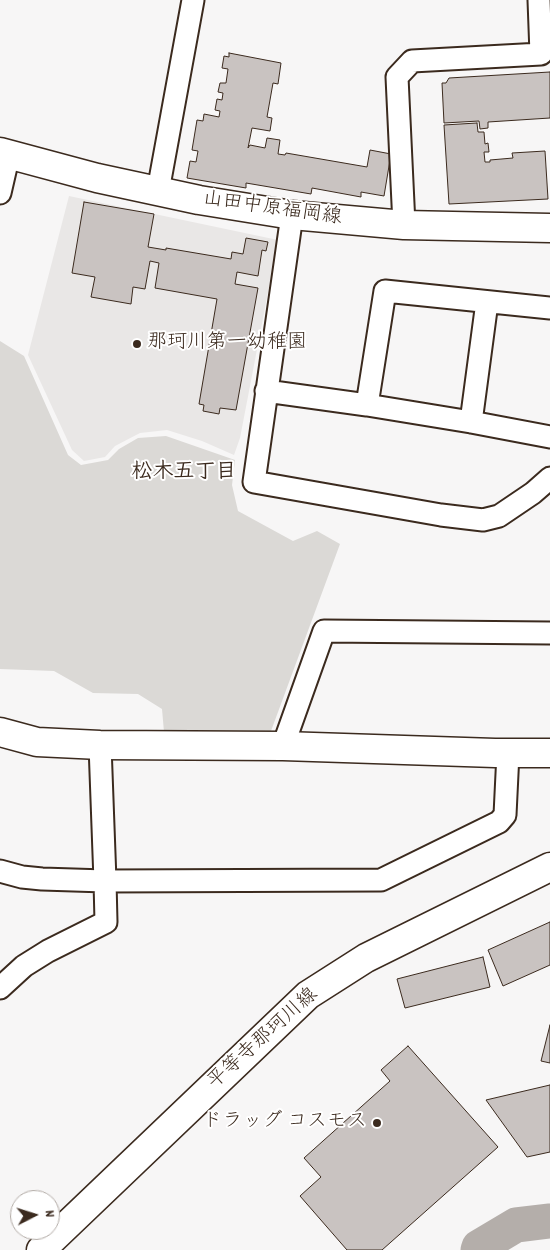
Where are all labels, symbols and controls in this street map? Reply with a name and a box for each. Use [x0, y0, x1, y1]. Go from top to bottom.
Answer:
street label: 山田中原福岡線 [201, 188, 343, 232]
place label: 那珂川第一幼稚園 [147, 332, 307, 356]
marker: 那珂川第一幼稚園 [131, 338, 143, 350]
district label: 松木五丁目 [132, 461, 236, 487]
street label: 平等寺那珂川線 [204, 984, 324, 1096]
place label: ドラッグ コスモス [202, 1111, 367, 1135]
marker: ドラッグ コスモス [371, 1117, 383, 1129]
north arrow [10, 1190, 60, 1240]
text: N [39, 1209, 59, 1218]

